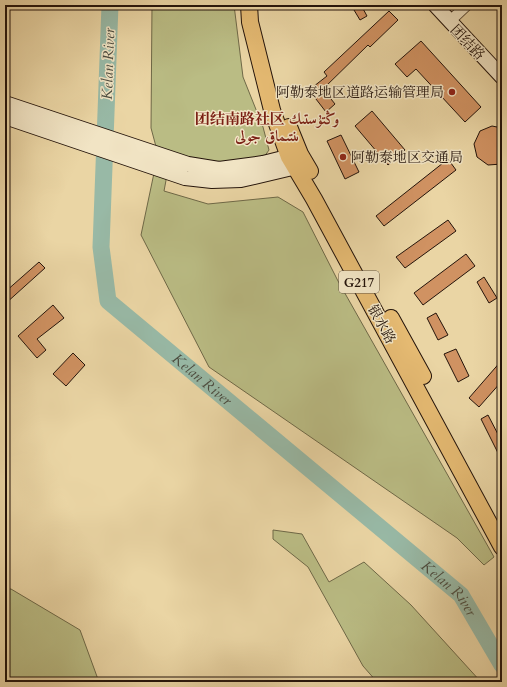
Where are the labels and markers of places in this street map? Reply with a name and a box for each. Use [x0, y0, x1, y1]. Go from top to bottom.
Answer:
place label: 阿勒泰地区道路运输管理局 [276, 83, 444, 102]
marker: 阿勒泰地区道路运输管理局 [447, 87, 457, 97]
place label: 阿勒泰地区交通局 [351, 148, 463, 167]
marker: 阿勒泰地区交通局 [338, 152, 348, 162]

